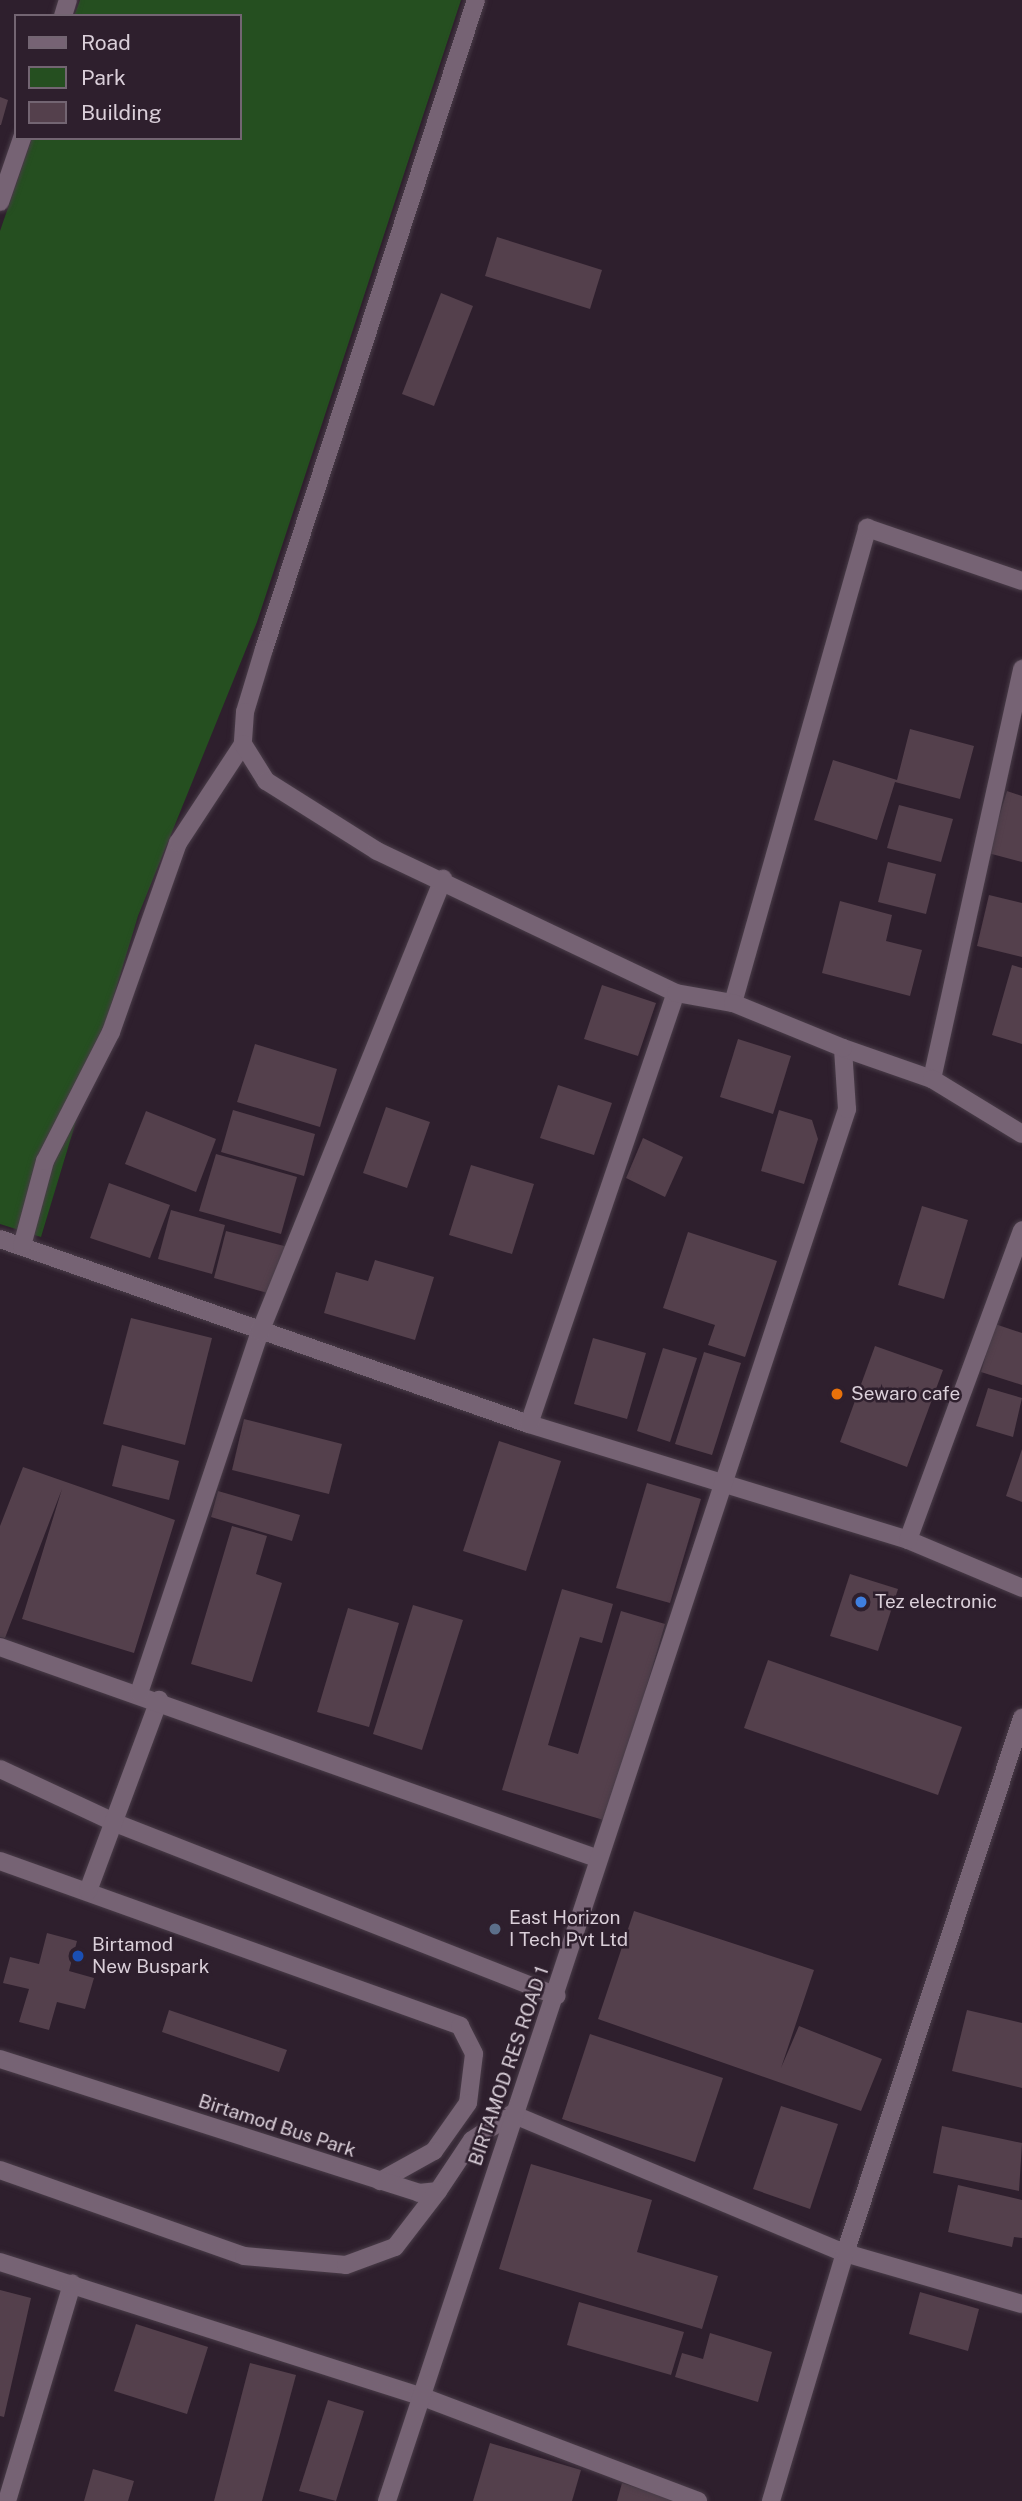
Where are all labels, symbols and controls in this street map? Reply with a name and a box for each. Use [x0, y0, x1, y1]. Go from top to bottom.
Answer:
legend [14, 14, 242, 140]
text: Road [81, 30, 131, 55]
text: Park [81, 65, 126, 90]
text: Building [81, 100, 162, 125]
place label: Sewaro cafe [851, 1383, 961, 1405]
marker: Sewaro cafe [829, 1386, 845, 1402]
place label: Tez electronic [875, 1591, 997, 1613]
marker: Tez electronic [853, 1594, 869, 1610]
place label: East Horizon I Tech Pvt Ltd [509, 1907, 628, 1951]
marker: East Horizon I Tech Pvt Ltd [487, 1921, 503, 1937]
place label: Birtamod New Buspark [92, 1934, 209, 1978]
marker: Birtamod New Buspark [70, 1948, 86, 1964]
street label: BIRTAMOD RES ROAD 1 [464, 1963, 554, 2169]
street label: Birtamod Bus Park [195, 2090, 359, 2162]

